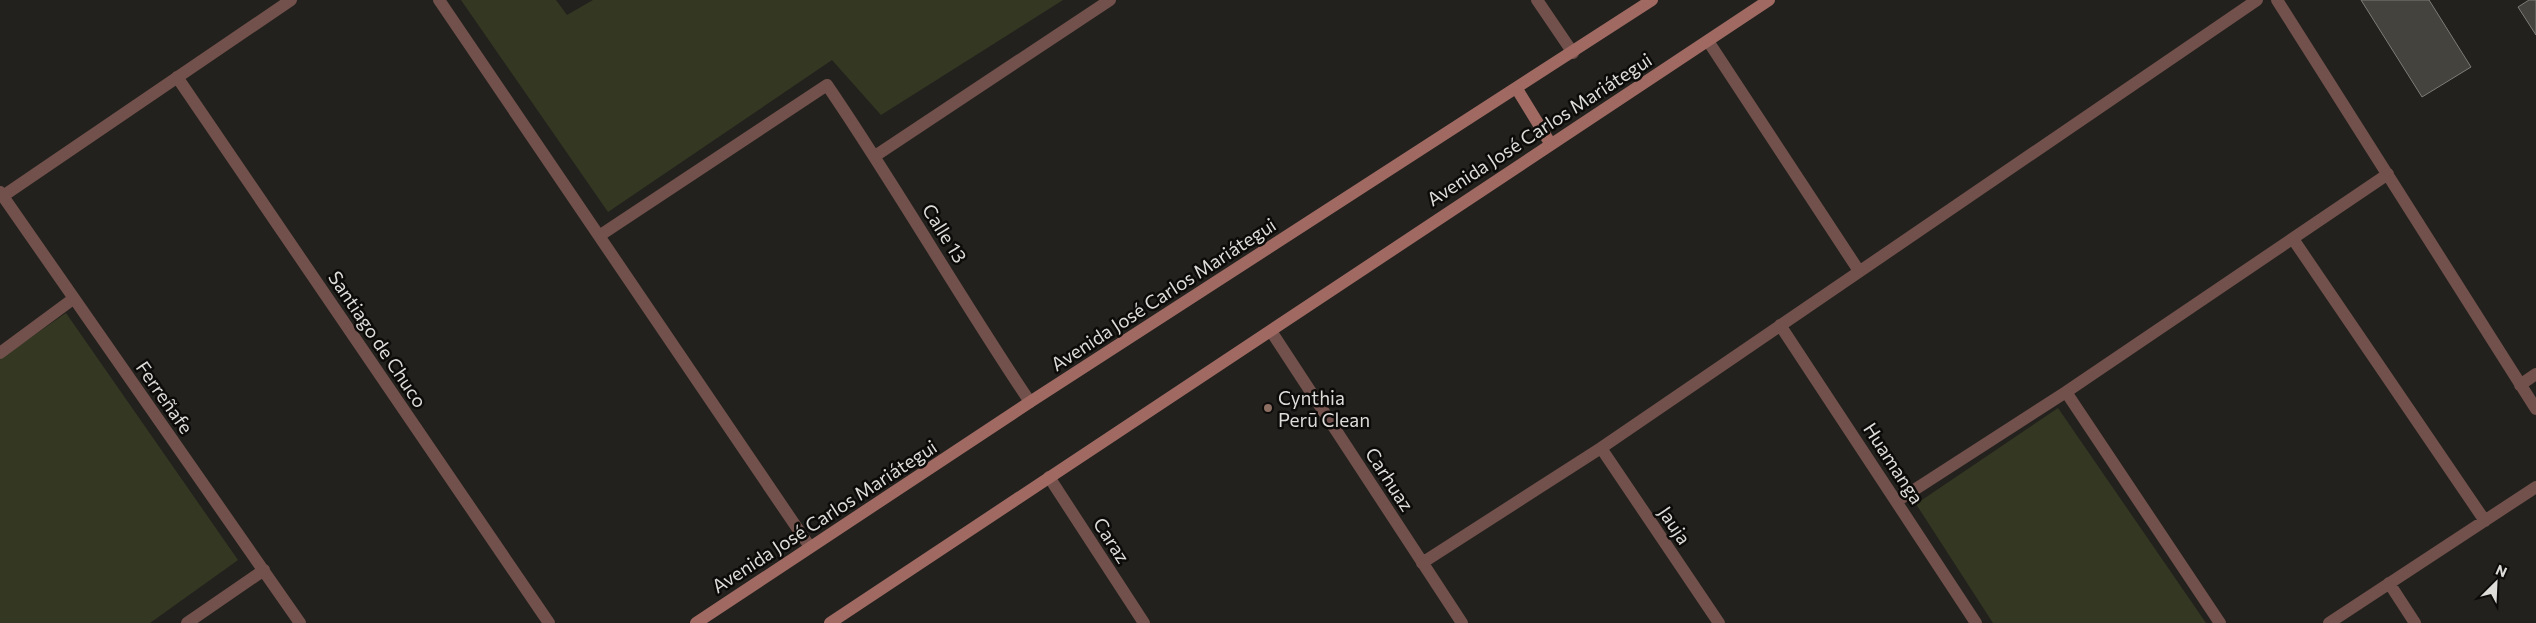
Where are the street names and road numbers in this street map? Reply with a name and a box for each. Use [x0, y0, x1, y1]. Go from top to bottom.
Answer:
street label: Avenida José Carlos Mariátegui [1422, 48, 1656, 210]
street label: Calle 13 [918, 199, 972, 267]
street label: Avenida José Carlos Mariátegui [1046, 213, 1280, 375]
street label: Santiago de Chuco [324, 266, 432, 412]
street label: Ferreñafe [132, 356, 198, 438]
street label: Huamanga [1859, 418, 1929, 508]
street label: Avenida José Carlos Mariátegui [707, 435, 941, 597]
street label: Carhuaz [1361, 443, 1419, 515]
street label: Jauja [1654, 502, 1696, 548]
street label: Caraz [1089, 513, 1135, 567]

